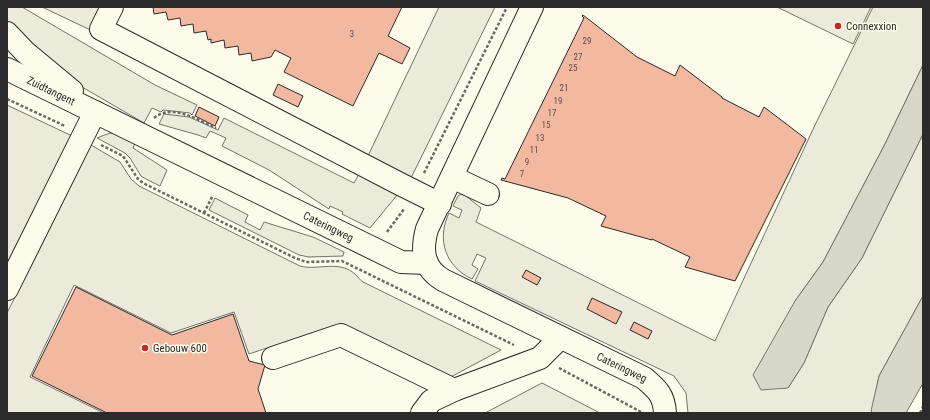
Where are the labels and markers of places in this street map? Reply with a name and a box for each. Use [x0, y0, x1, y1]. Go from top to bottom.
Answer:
place label: Connexxion [846, 20, 897, 33]
marker: Connexxion [833, 21, 843, 31]
place label: Gebouw 600 [153, 342, 207, 355]
marker: Gebouw 600 [140, 343, 150, 353]

